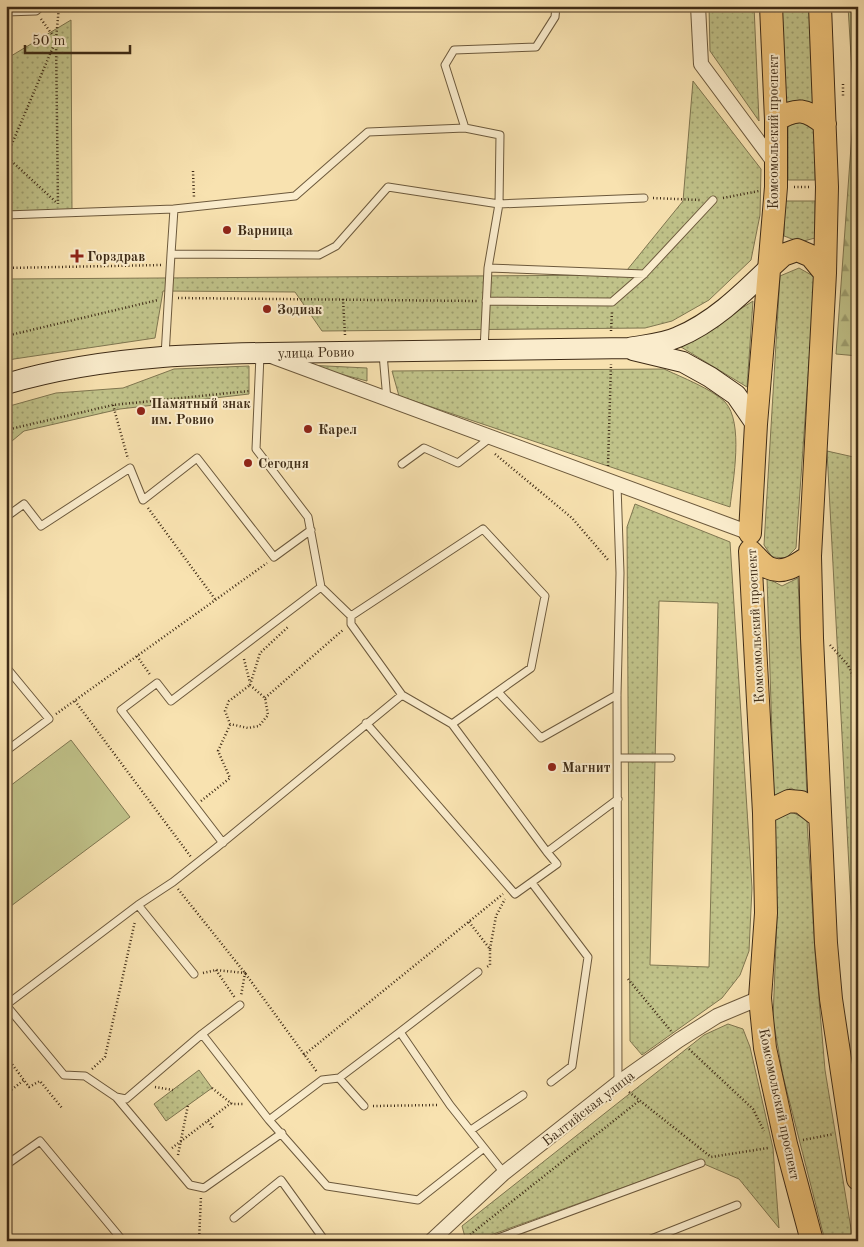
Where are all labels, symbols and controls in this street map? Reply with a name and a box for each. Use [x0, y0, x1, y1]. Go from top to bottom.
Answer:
scale bar [25, 22, 130, 54]
text: 50 m [32, 34, 66, 49]
street label: Комсомольский проспект [767, 54, 781, 209]
marker: Варница [221, 224, 233, 236]
place label: Варница [237, 224, 293, 238]
marker: Горздрав [71, 250, 83, 262]
place label: Горздрав [87, 250, 145, 264]
marker: Зодиак [261, 303, 273, 315]
place label: Зодиак [277, 303, 323, 317]
street label: улица Ровио [278, 345, 354, 361]
place label: Памятный знак им. Ровио [151, 397, 251, 427]
marker: Памятный знак им. Ровио [135, 405, 147, 417]
marker: Карел [302, 423, 314, 435]
place label: Карел [318, 423, 357, 437]
marker: Сегодня [242, 457, 254, 469]
place label: Сегодня [258, 457, 309, 471]
street label: Комсомольский проспект [745, 548, 767, 704]
marker: Магнит [546, 761, 558, 773]
place label: Магнит [562, 761, 611, 775]
street label: Комсомольский проспект [756, 1027, 802, 1182]
street label: Балтийская улица [540, 1069, 637, 1149]

